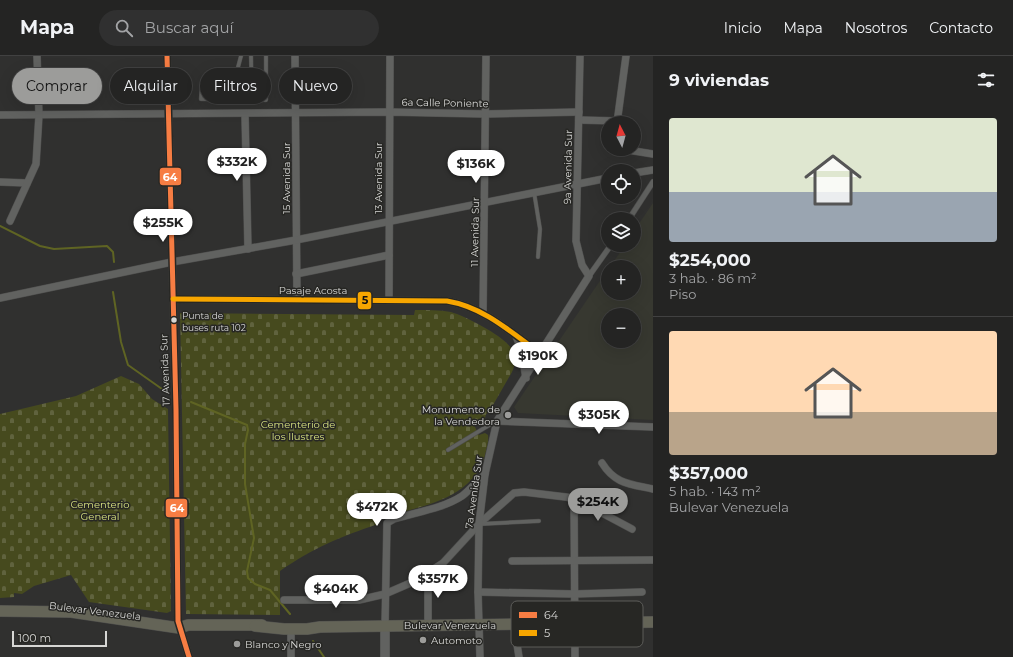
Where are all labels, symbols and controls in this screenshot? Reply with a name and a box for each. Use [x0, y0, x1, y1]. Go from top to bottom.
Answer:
search box [99, 10, 379, 46]
text: Mapa [20, 16, 75, 39]
icon: search [113, 17, 135, 39]
text: Buscar aquí [145, 18, 234, 37]
text: Inicio [724, 19, 761, 37]
text: Mapa [783, 19, 823, 37]
text: Nosotros [845, 19, 907, 37]
text: Contacto [929, 19, 993, 37]
chip: Comprar [12, 68, 102, 104]
chip: Alquilar [110, 68, 192, 104]
chip: Filtros [200, 68, 271, 104]
chip: Nuevo [279, 68, 352, 104]
icon: filters [975, 69, 997, 91]
text: 9 viviendas [669, 70, 769, 90]
street label: 6a Calle Poniente [401, 96, 489, 110]
north arrow [601, 116, 641, 156]
map controls [601, 116, 641, 348]
street label: 9a Avenida Sur [561, 130, 575, 204]
street label: 15 Avenida Sur [280, 142, 293, 214]
street label: 13 Avenida Sur [372, 142, 385, 214]
icon: home [797, 144, 869, 216]
pin: $332K [209, 148, 265, 182]
pin: $136K [448, 150, 504, 184]
text: $332K [217, 153, 257, 169]
text: $136K [457, 155, 495, 171]
button: locate [601, 164, 641, 204]
line badge: 64 [159, 167, 182, 186]
text: 64 [163, 170, 178, 184]
street label: 11 Avenida Sur [468, 197, 482, 267]
pin: $255K [135, 209, 191, 243]
button: layers [601, 212, 641, 252]
text: $255K [143, 214, 184, 230]
text: $254,000 [669, 250, 751, 270]
button: + [601, 260, 641, 300]
text: 3 hab. · 86 m² [669, 270, 757, 286]
street label: Pasaje Acosta [279, 284, 347, 297]
text: Piso [669, 286, 696, 302]
line badge: 5 [357, 291, 372, 310]
text: 5 [362, 293, 369, 307]
button: − [601, 308, 641, 348]
place label: Punta de buses ruta 102 [182, 310, 246, 333]
marker: Punta de buses ruta 102 [169, 315, 179, 325]
street label: 17 Avenida Sur [157, 334, 173, 406]
pin: $190K [510, 342, 566, 376]
text: $190K [518, 347, 558, 363]
icon: home [797, 357, 869, 429]
pin: $305K [571, 401, 627, 435]
place label: Monumento de la Vendedora [422, 403, 500, 428]
text: $305K [578, 406, 620, 422]
marker: Monumento de la Vendedora [503, 410, 513, 420]
park label: Cementerio de los Ilustres [261, 418, 335, 443]
street label: 7a Avenida Sur [462, 455, 486, 529]
text: $357,000 [669, 463, 748, 483]
text: 5 hab. · 143 m² [669, 483, 761, 499]
pin: $254K [570, 488, 626, 522]
pin: $472K [349, 493, 405, 527]
text: $254K [577, 493, 619, 509]
park label: Cementerio General [70, 498, 130, 523]
line badge: 64 [165, 498, 188, 518]
text: $472K [356, 498, 398, 514]
text: Bulevar Venezuela [669, 499, 789, 515]
text: 64 [170, 501, 185, 515]
pin: $357K [410, 565, 466, 599]
text: $357K [417, 570, 459, 586]
pin: $404K [308, 575, 364, 609]
text: $404K [314, 580, 358, 596]
street label: Bulevar Venezuela [48, 599, 142, 623]
legend [511, 601, 643, 647]
text: 64 [544, 608, 559, 622]
street label: Bulevar Venezuela [404, 619, 496, 632]
text: 5 [544, 626, 550, 640]
scale bar [12, 629, 107, 648]
text: 100 m [18, 631, 51, 645]
place label: Automoto [431, 634, 482, 647]
marker: Automoto [418, 635, 428, 645]
place label: Blanco y Negro [245, 638, 322, 651]
marker: Blanco y Negro [232, 639, 242, 649]

